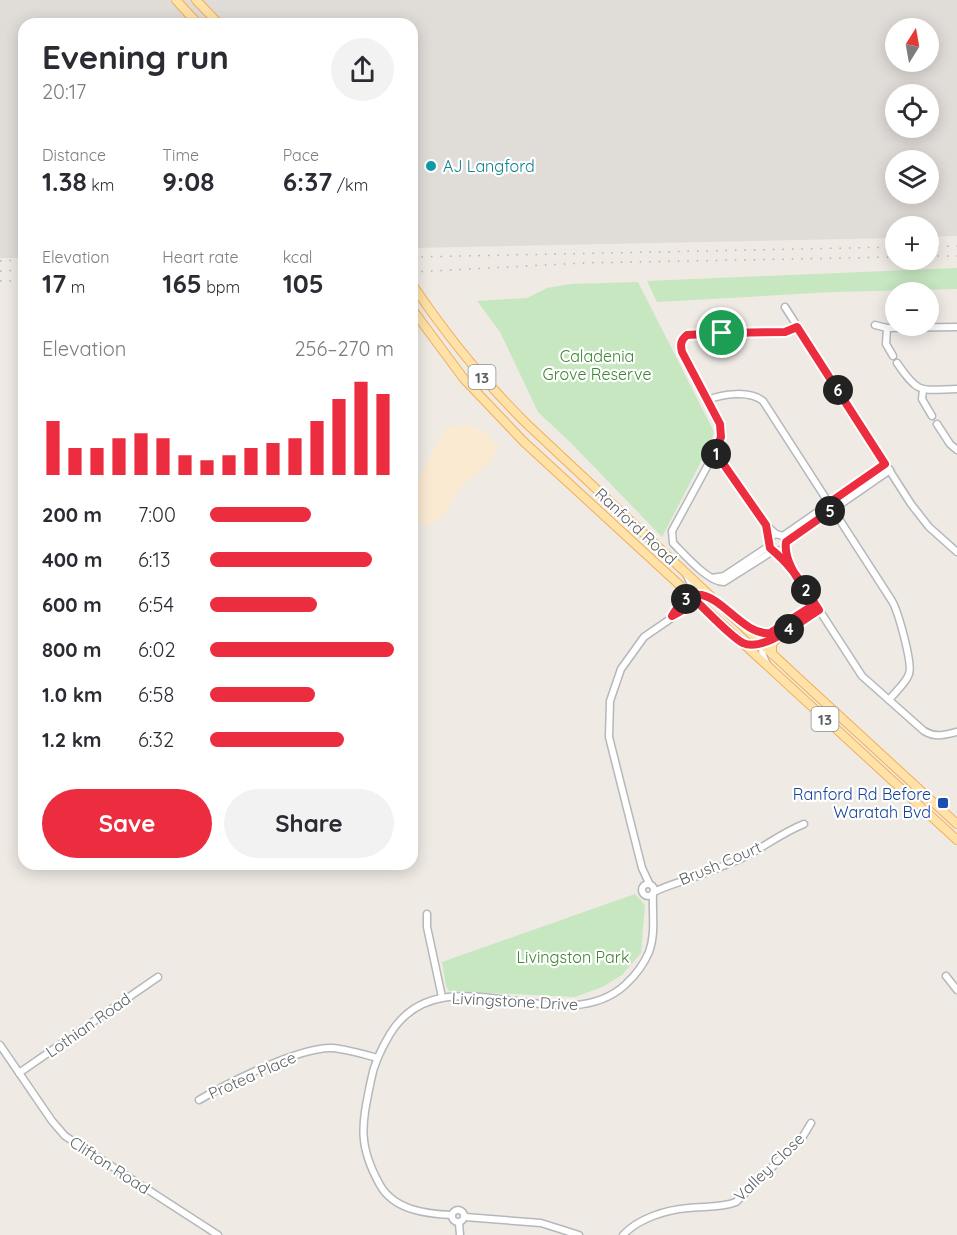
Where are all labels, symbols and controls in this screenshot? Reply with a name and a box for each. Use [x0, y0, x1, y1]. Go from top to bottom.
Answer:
north arrow [885, 18, 939, 72]
map controls [885, 18, 939, 336]
text: Evening run [42, 36, 229, 77]
button: share [331, 38, 394, 101]
text: 20:17 [42, 79, 86, 104]
button: locate [885, 84, 939, 138]
text: Distance [42, 145, 106, 165]
text: Time [162, 145, 199, 165]
text: Pace [283, 145, 319, 165]
button: layers [885, 150, 939, 204]
place label: AJ Langford [443, 156, 535, 176]
marker: AJ Langford [424, 159, 438, 173]
text: 1.38 [42, 165, 87, 198]
text: 9:08 [162, 165, 214, 198]
text: 6:37 [283, 165, 332, 198]
text: km [87, 175, 114, 195]
text: /km [332, 175, 368, 195]
button: + [885, 216, 939, 270]
text: Elevation [42, 247, 109, 267]
text: Heart rate [162, 247, 239, 267]
text: kcal [283, 247, 313, 267]
text: 17 [42, 267, 66, 300]
text: 165 [162, 267, 202, 300]
text: 105 [283, 267, 324, 300]
text: m [66, 277, 85, 297]
text: bpm [202, 277, 240, 297]
button: − [885, 282, 939, 336]
pin [696, 307, 747, 358]
icon: arrive [705, 316, 738, 349]
text: Elevation [42, 336, 126, 361]
text: 256–270 m [294, 336, 394, 361]
park label: Caladenia Grove Reserve [543, 346, 651, 384]
road number: 13 [468, 365, 496, 389]
pin: 6 [823, 375, 853, 405]
text: 6 [834, 380, 842, 400]
pin: 1 [701, 439, 731, 469]
text: 1 [713, 444, 719, 464]
street label: Ranford Road [591, 483, 681, 569]
pin: 5 [815, 496, 845, 526]
text: 5 [825, 501, 835, 521]
text: 200 m [42, 502, 102, 527]
text: 7:00 [138, 502, 176, 527]
text: 400 m [42, 547, 102, 572]
text: 6:13 [138, 547, 170, 572]
pin: 2 [791, 575, 821, 605]
text: 2 [801, 580, 811, 600]
pin: 3 [671, 584, 701, 614]
text: 3 [682, 589, 690, 609]
text: 600 m [42, 592, 102, 617]
text: 6:54 [138, 592, 174, 617]
pin: 4 [774, 614, 804, 644]
text: 4 [784, 619, 794, 639]
text: 800 m [42, 637, 102, 662]
text: 6:02 [138, 637, 175, 662]
text: 1.0 km [42, 682, 102, 707]
text: 6:58 [138, 682, 174, 707]
road number: 13 [812, 707, 838, 731]
text: 1.2 km [42, 727, 102, 752]
text: 6:32 [138, 727, 174, 752]
place label: Ranford Rd Before Waratah Bvd [793, 784, 931, 822]
button: Save [42, 789, 212, 858]
button: Share [224, 789, 394, 858]
marker: Ranford Rd Before Waratah Bvd [936, 796, 950, 810]
street label: Brush Court [676, 837, 764, 889]
park label: Livingston Park [517, 947, 629, 967]
street label: Lothian Road [42, 988, 134, 1062]
street label: Livingstone Drive [451, 988, 579, 1014]
street label: Protea Place [205, 1047, 299, 1103]
street label: Valley Close [730, 1129, 808, 1205]
street label: Clifton Road [66, 1132, 154, 1198]

